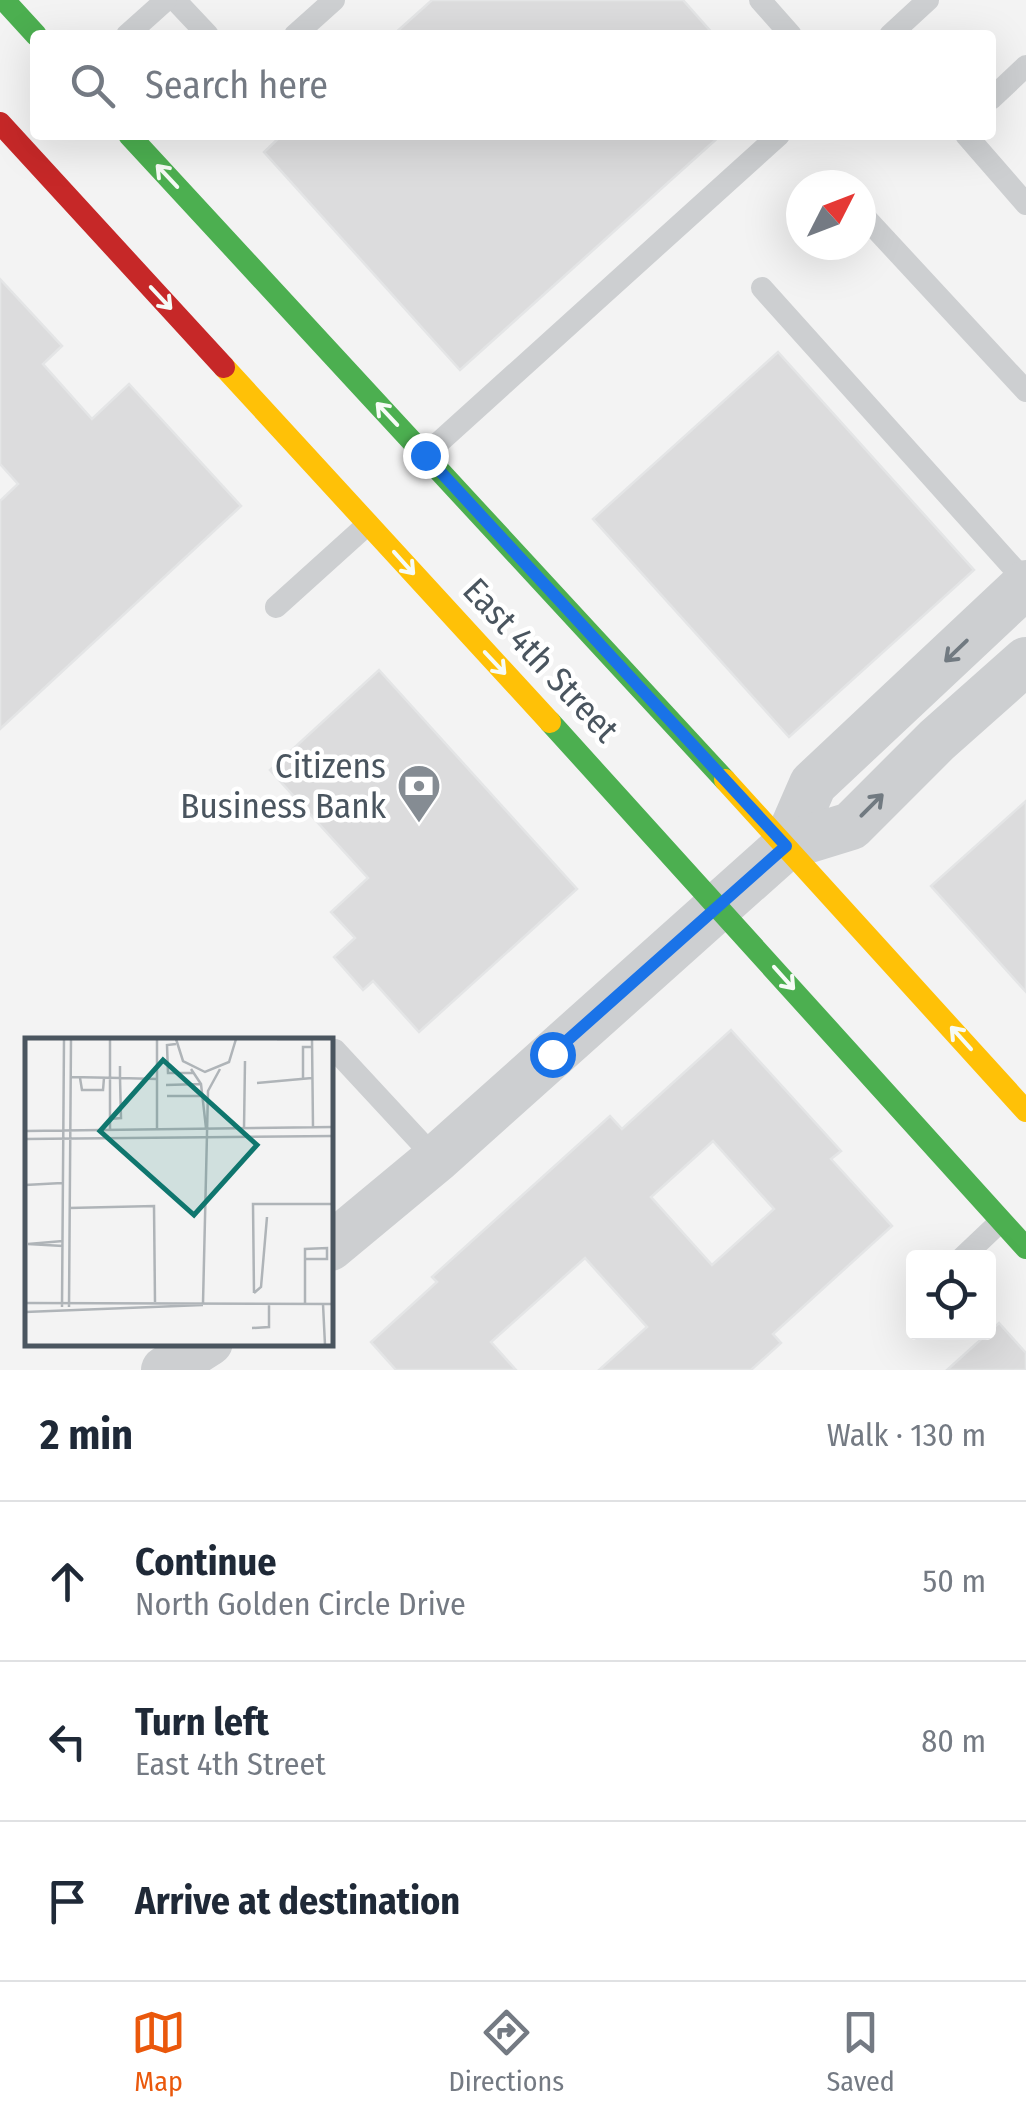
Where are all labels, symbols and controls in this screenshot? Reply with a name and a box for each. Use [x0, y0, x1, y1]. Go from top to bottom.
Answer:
search box [30, 30, 996, 140]
icon: search [65, 58, 120, 113]
text: Search here [145, 62, 328, 108]
one-way arrow [156, 164, 179, 189]
north arrow [786, 170, 876, 260]
one-way arrow [149, 285, 172, 310]
one-way arrow [375, 403, 399, 427]
route end [403, 433, 449, 479]
one-way arrow [392, 551, 416, 575]
street label: East 4th Street [454, 569, 628, 751]
one-way arrow [944, 639, 968, 663]
one-way arrow [484, 650, 507, 675]
place label: Citizens Business Bank [180, 745, 387, 827]
bank icon: Citizens Business Bank [396, 763, 442, 824]
one-way arrow [860, 793, 884, 817]
one-way arrow [772, 965, 795, 990]
one-way arrow [949, 1026, 972, 1051]
route start [530, 1032, 576, 1078]
inset map [25, 1038, 332, 1345]
map controls [906, 1250, 996, 1340]
button: locate [906, 1250, 996, 1340]
text: 2 min [40, 1410, 133, 1460]
text: Walk · 130 m [827, 1416, 986, 1454]
text: Continue [135, 1539, 276, 1585]
icon: ahead [40, 1554, 95, 1609]
text: 50 m [923, 1562, 986, 1600]
text: North Golden Circle Drive [135, 1585, 466, 1623]
text: Turn left [135, 1699, 269, 1745]
icon: left [40, 1714, 95, 1769]
text: 80 m [921, 1722, 986, 1760]
text: East 4th Street [135, 1745, 326, 1783]
icon: arrive [40, 1874, 95, 1929]
text: Arrive at destination [135, 1878, 460, 1924]
tab: Map [131, 2005, 186, 2098]
tab: Directions [448, 2005, 564, 2098]
tab: Saved [826, 2005, 895, 2098]

